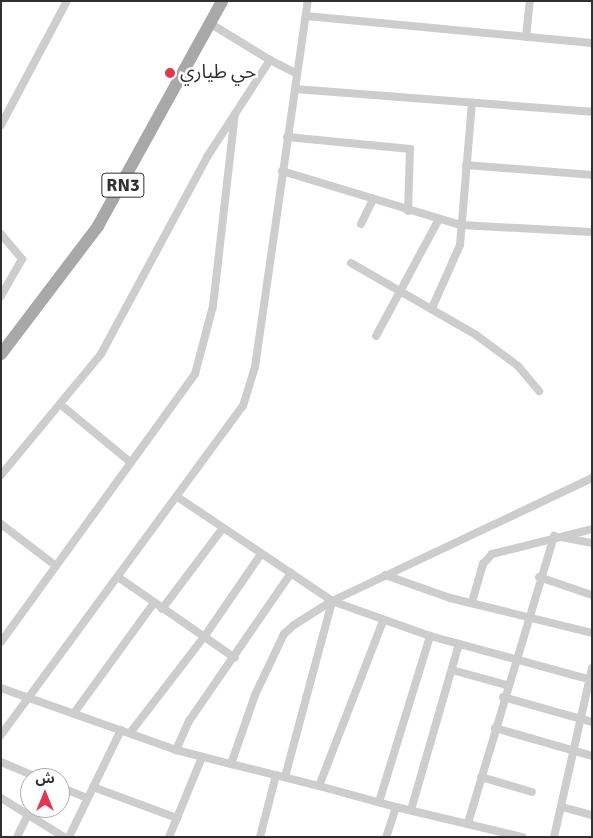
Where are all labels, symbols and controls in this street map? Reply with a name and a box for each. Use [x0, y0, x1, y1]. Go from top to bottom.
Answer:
place label: حي طياري [180, 62, 256, 84]
marker: حي طياري [164, 67, 176, 79]
road number: RN3 [100, 170, 146, 200]
north arrow [20, 768, 70, 818]
text: ش [35, 770, 55, 787]

